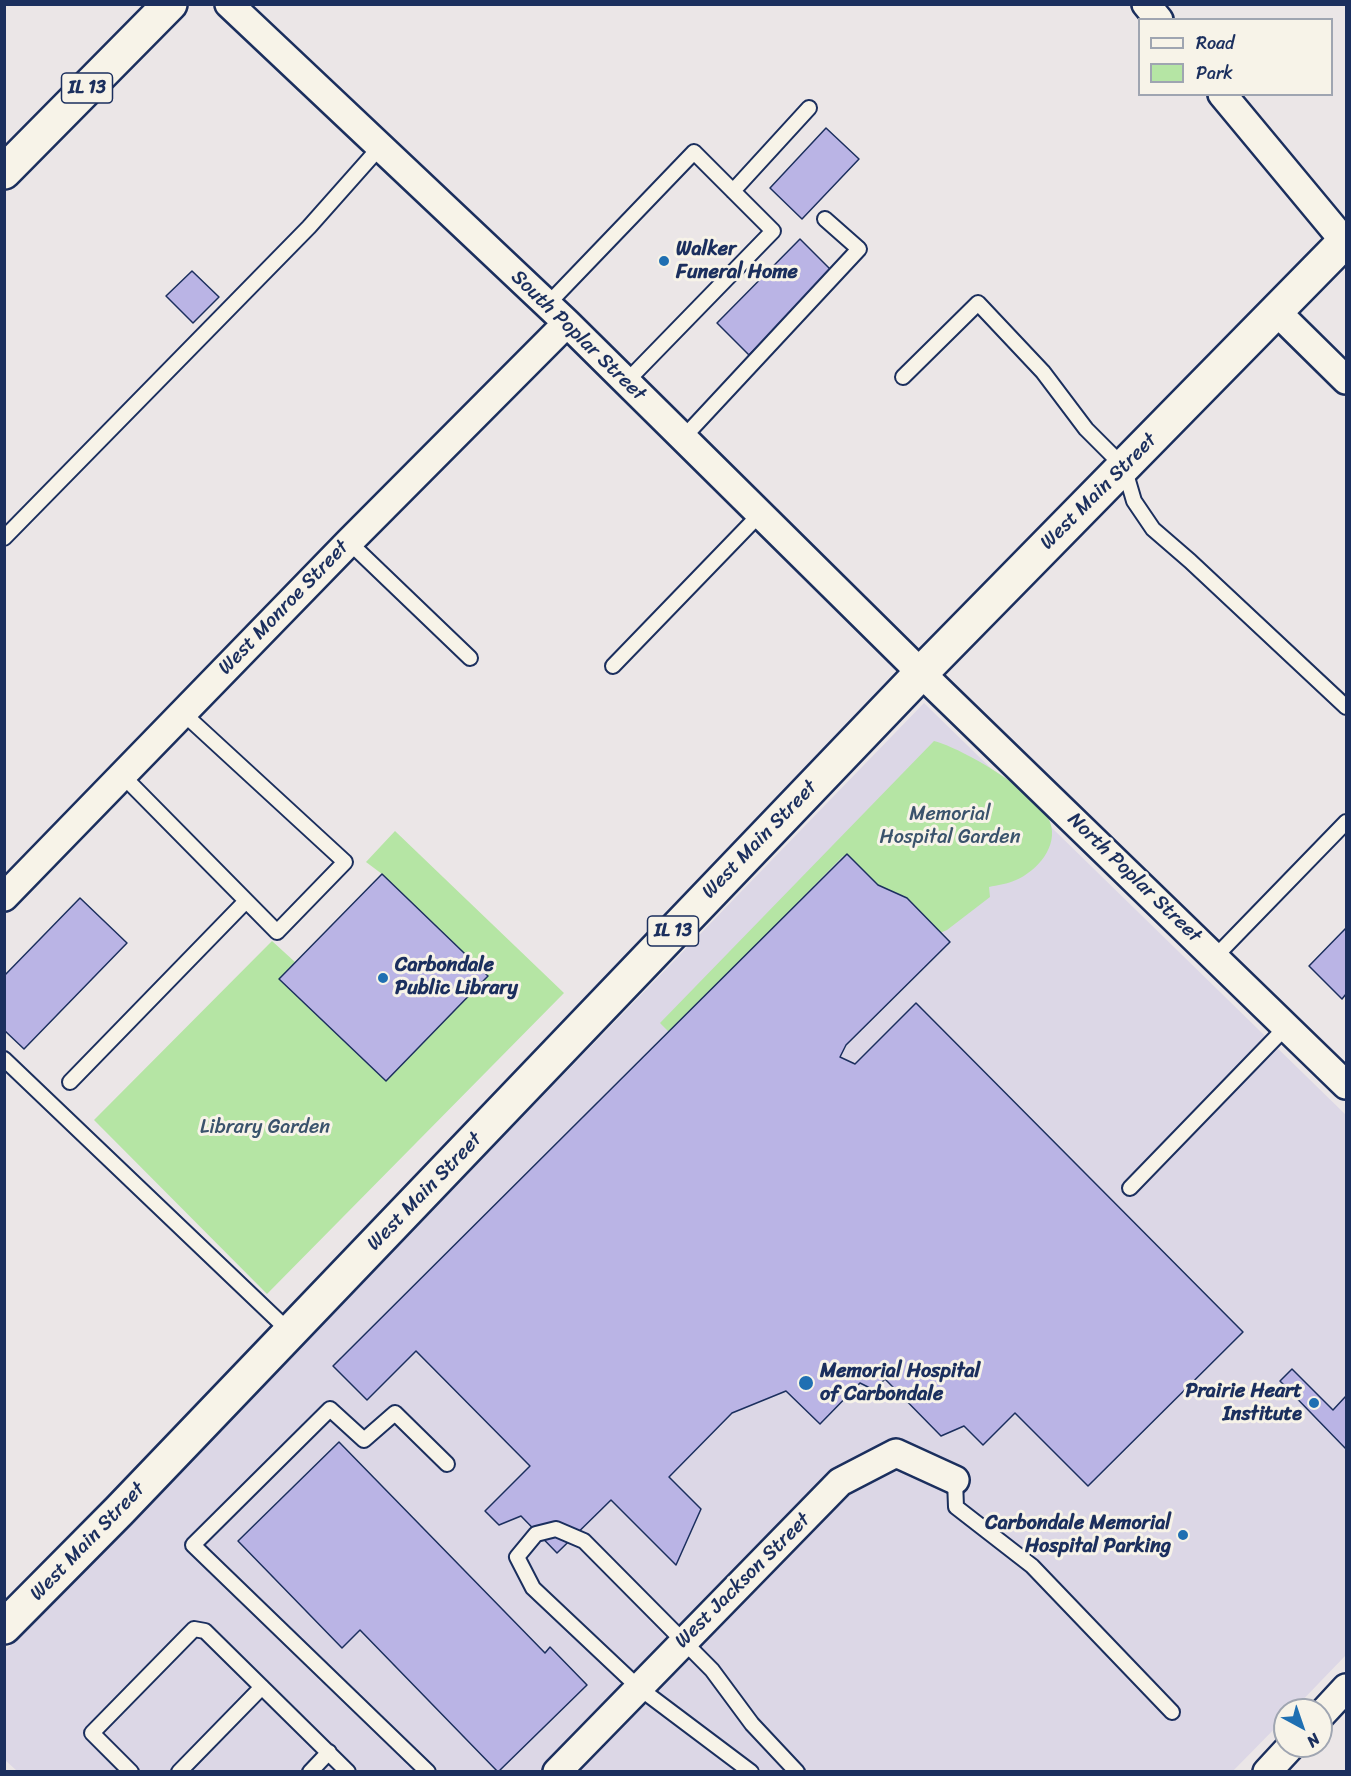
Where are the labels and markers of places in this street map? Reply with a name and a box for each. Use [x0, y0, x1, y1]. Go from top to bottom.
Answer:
place label: Walker Funeral Home [676, 238, 798, 285]
marker: Walker Funeral Home [657, 254, 671, 268]
place label: Carbondale Public Library [395, 954, 518, 1001]
marker: Carbondale Public Library [376, 971, 390, 985]
place label: Memorial Hospital of Carbondale [820, 1360, 980, 1407]
marker: Memorial Hospital of Carbondale [797, 1374, 815, 1392]
place label: Prairie Heart Institute [1185, 1380, 1302, 1427]
marker: Prairie Heart Institute [1307, 1396, 1321, 1410]
place label: Carbondale Memorial Hospital Parking [985, 1512, 1171, 1559]
marker: Carbondale Memorial Hospital Parking [1176, 1528, 1190, 1542]

